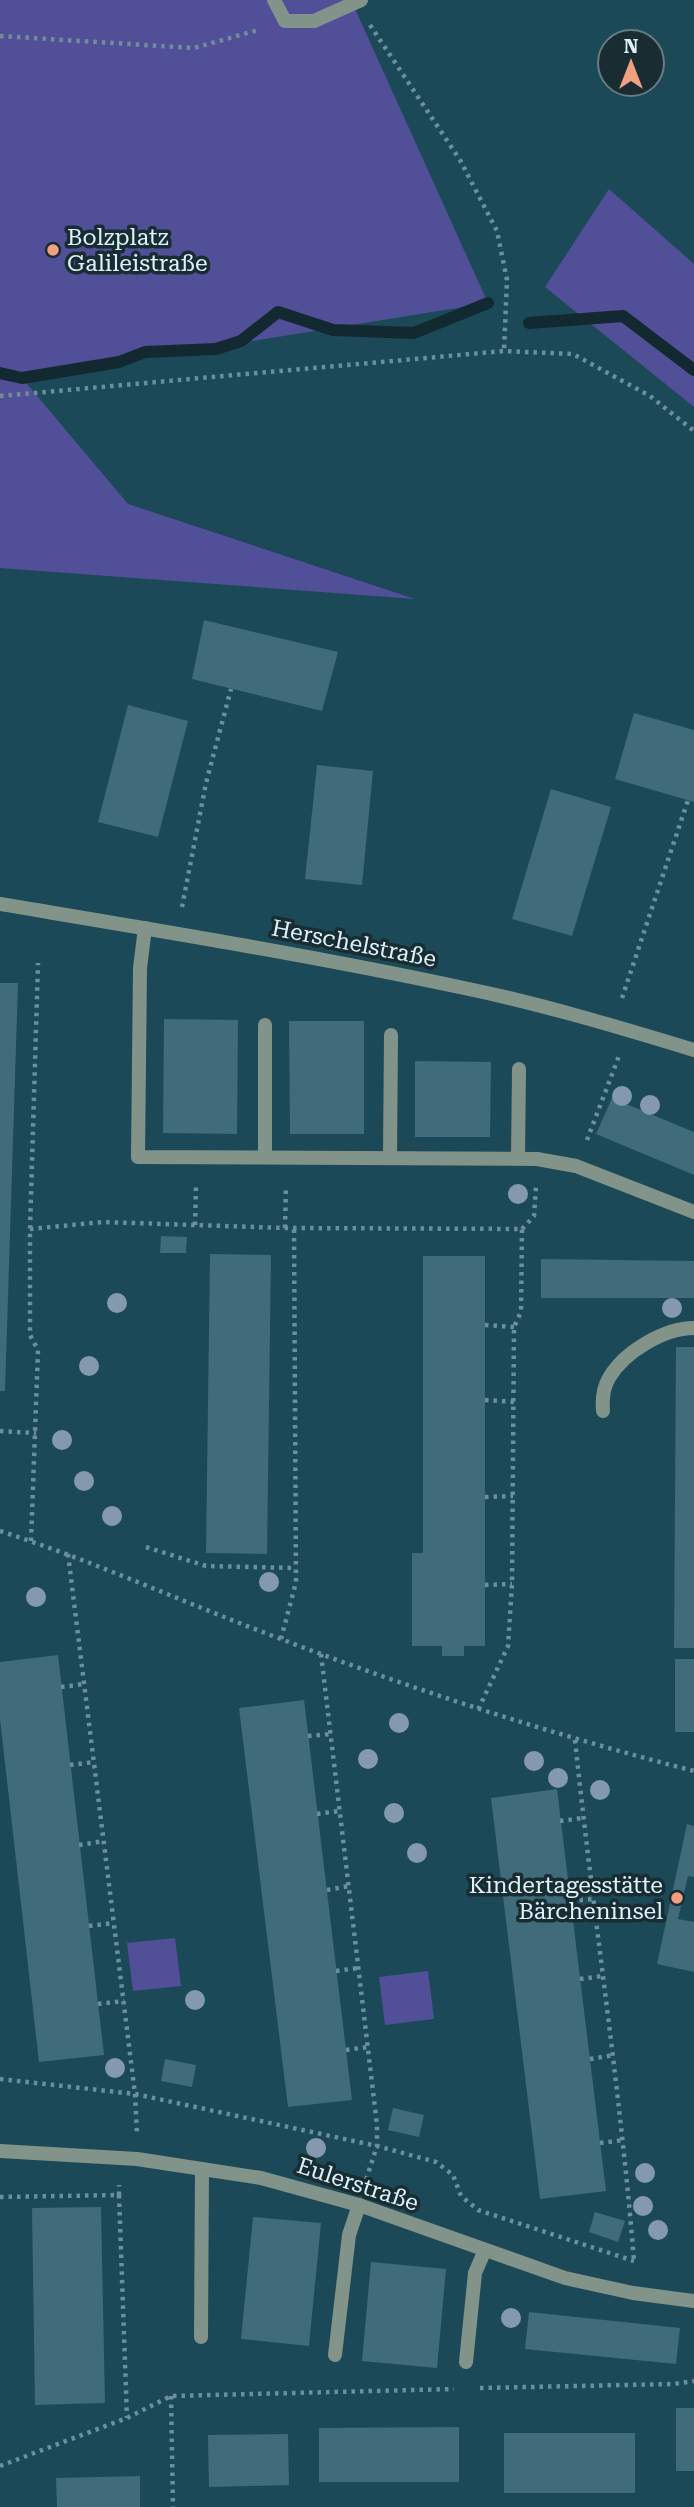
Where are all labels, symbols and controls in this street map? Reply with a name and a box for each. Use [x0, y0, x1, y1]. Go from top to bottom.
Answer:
north arrow [596, 28, 666, 98]
text: N [624, 35, 639, 58]
place label: Bolzplatz Galileistraße [67, 224, 208, 277]
marker: Bolzplatz Galileistraße [45, 242, 61, 258]
street label: Herschelstraße [269, 914, 439, 973]
place label: Kindertagesstätte Bärcheninsel [469, 1872, 663, 1925]
marker: Kindertagesstätte Bärcheninsel [669, 1890, 685, 1906]
street label: Eulerstraße [294, 2152, 422, 2217]

